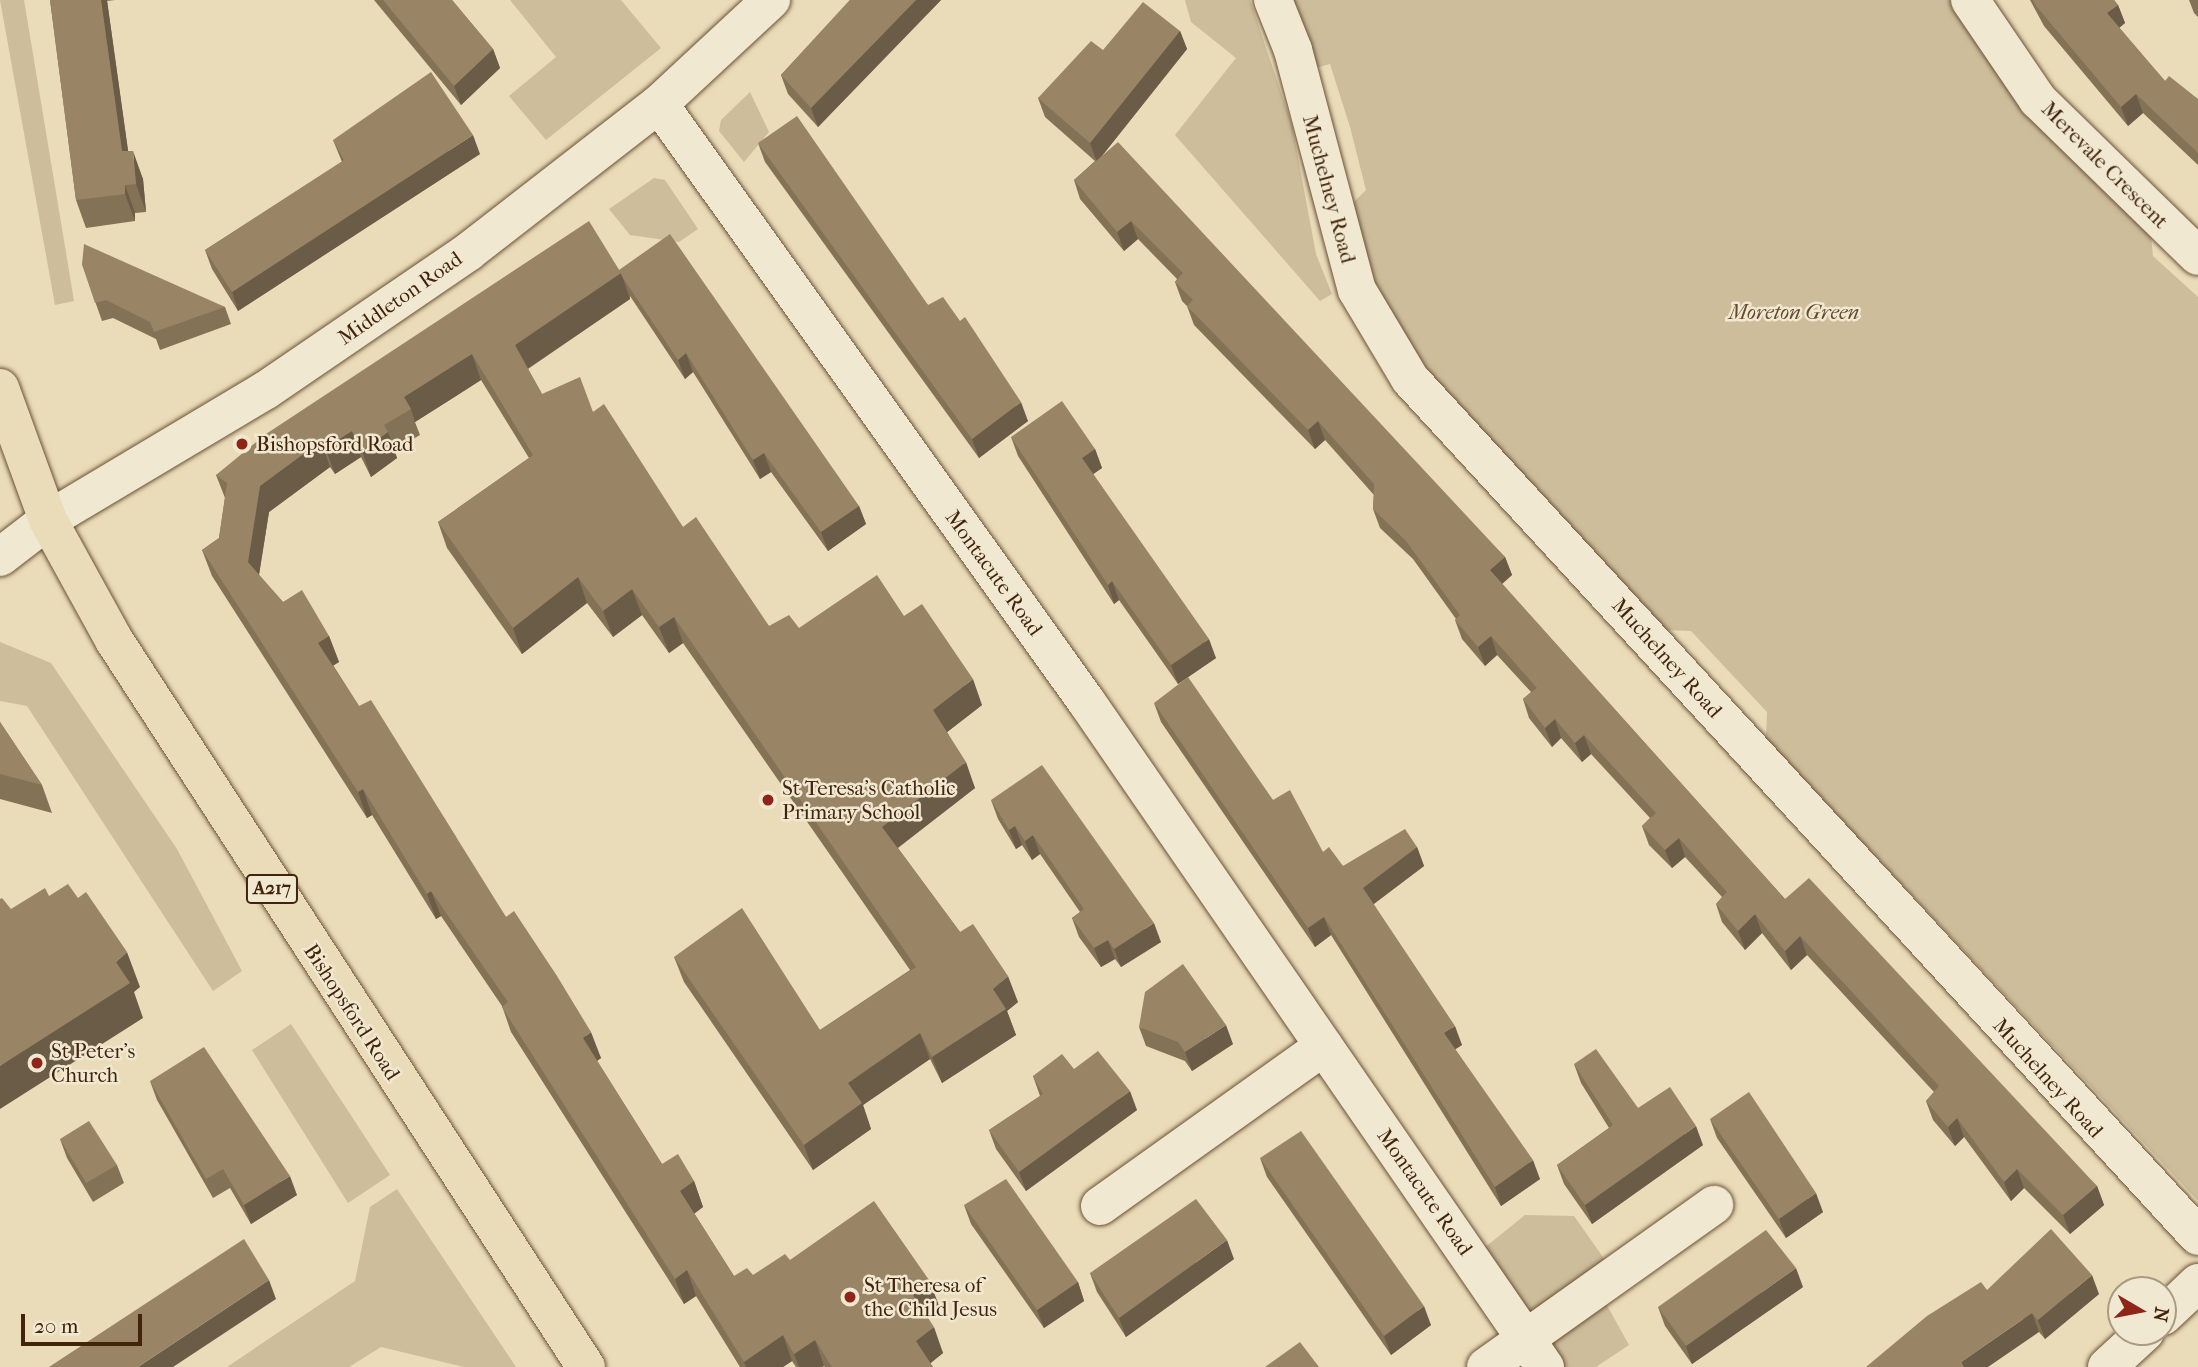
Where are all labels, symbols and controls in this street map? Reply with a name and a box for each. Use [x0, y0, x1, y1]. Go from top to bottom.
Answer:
street label: Merevale Crescent [2036, 96, 2174, 234]
street label: Muchelney Road [1297, 112, 1361, 266]
street label: Middleton Road [333, 246, 467, 350]
park label: Moreton Green [1729, 299, 1859, 325]
place label: Bishopsford Road [256, 431, 413, 457]
marker: Bishopsford Road [234, 436, 250, 452]
street label: Montacute Road [940, 505, 1048, 641]
street label: Muchelney Road [1607, 593, 1727, 723]
place label: St Teresa's Catholic Primary School [782, 775, 955, 825]
marker: St Teresa's Catholic Primary School [760, 792, 776, 808]
road number: A217 [246, 874, 298, 904]
street label: Bishopsford Road [299, 939, 405, 1085]
street label: Muchelney Road [1988, 1013, 2108, 1143]
place label: St Peter's Church [51, 1038, 135, 1088]
marker: St Peter's Church [29, 1055, 45, 1071]
street label: Montacute Road [1372, 1124, 1478, 1260]
place label: St Theresa of the Child Jesus [864, 1272, 997, 1322]
north arrow [2107, 1276, 2177, 1346]
marker: St Theresa of the Child Jesus [842, 1289, 858, 1305]
scale bar [24, 1300, 145, 1344]
text: N [2149, 1305, 2173, 1323]
text: 20 m [34, 1314, 78, 1338]

